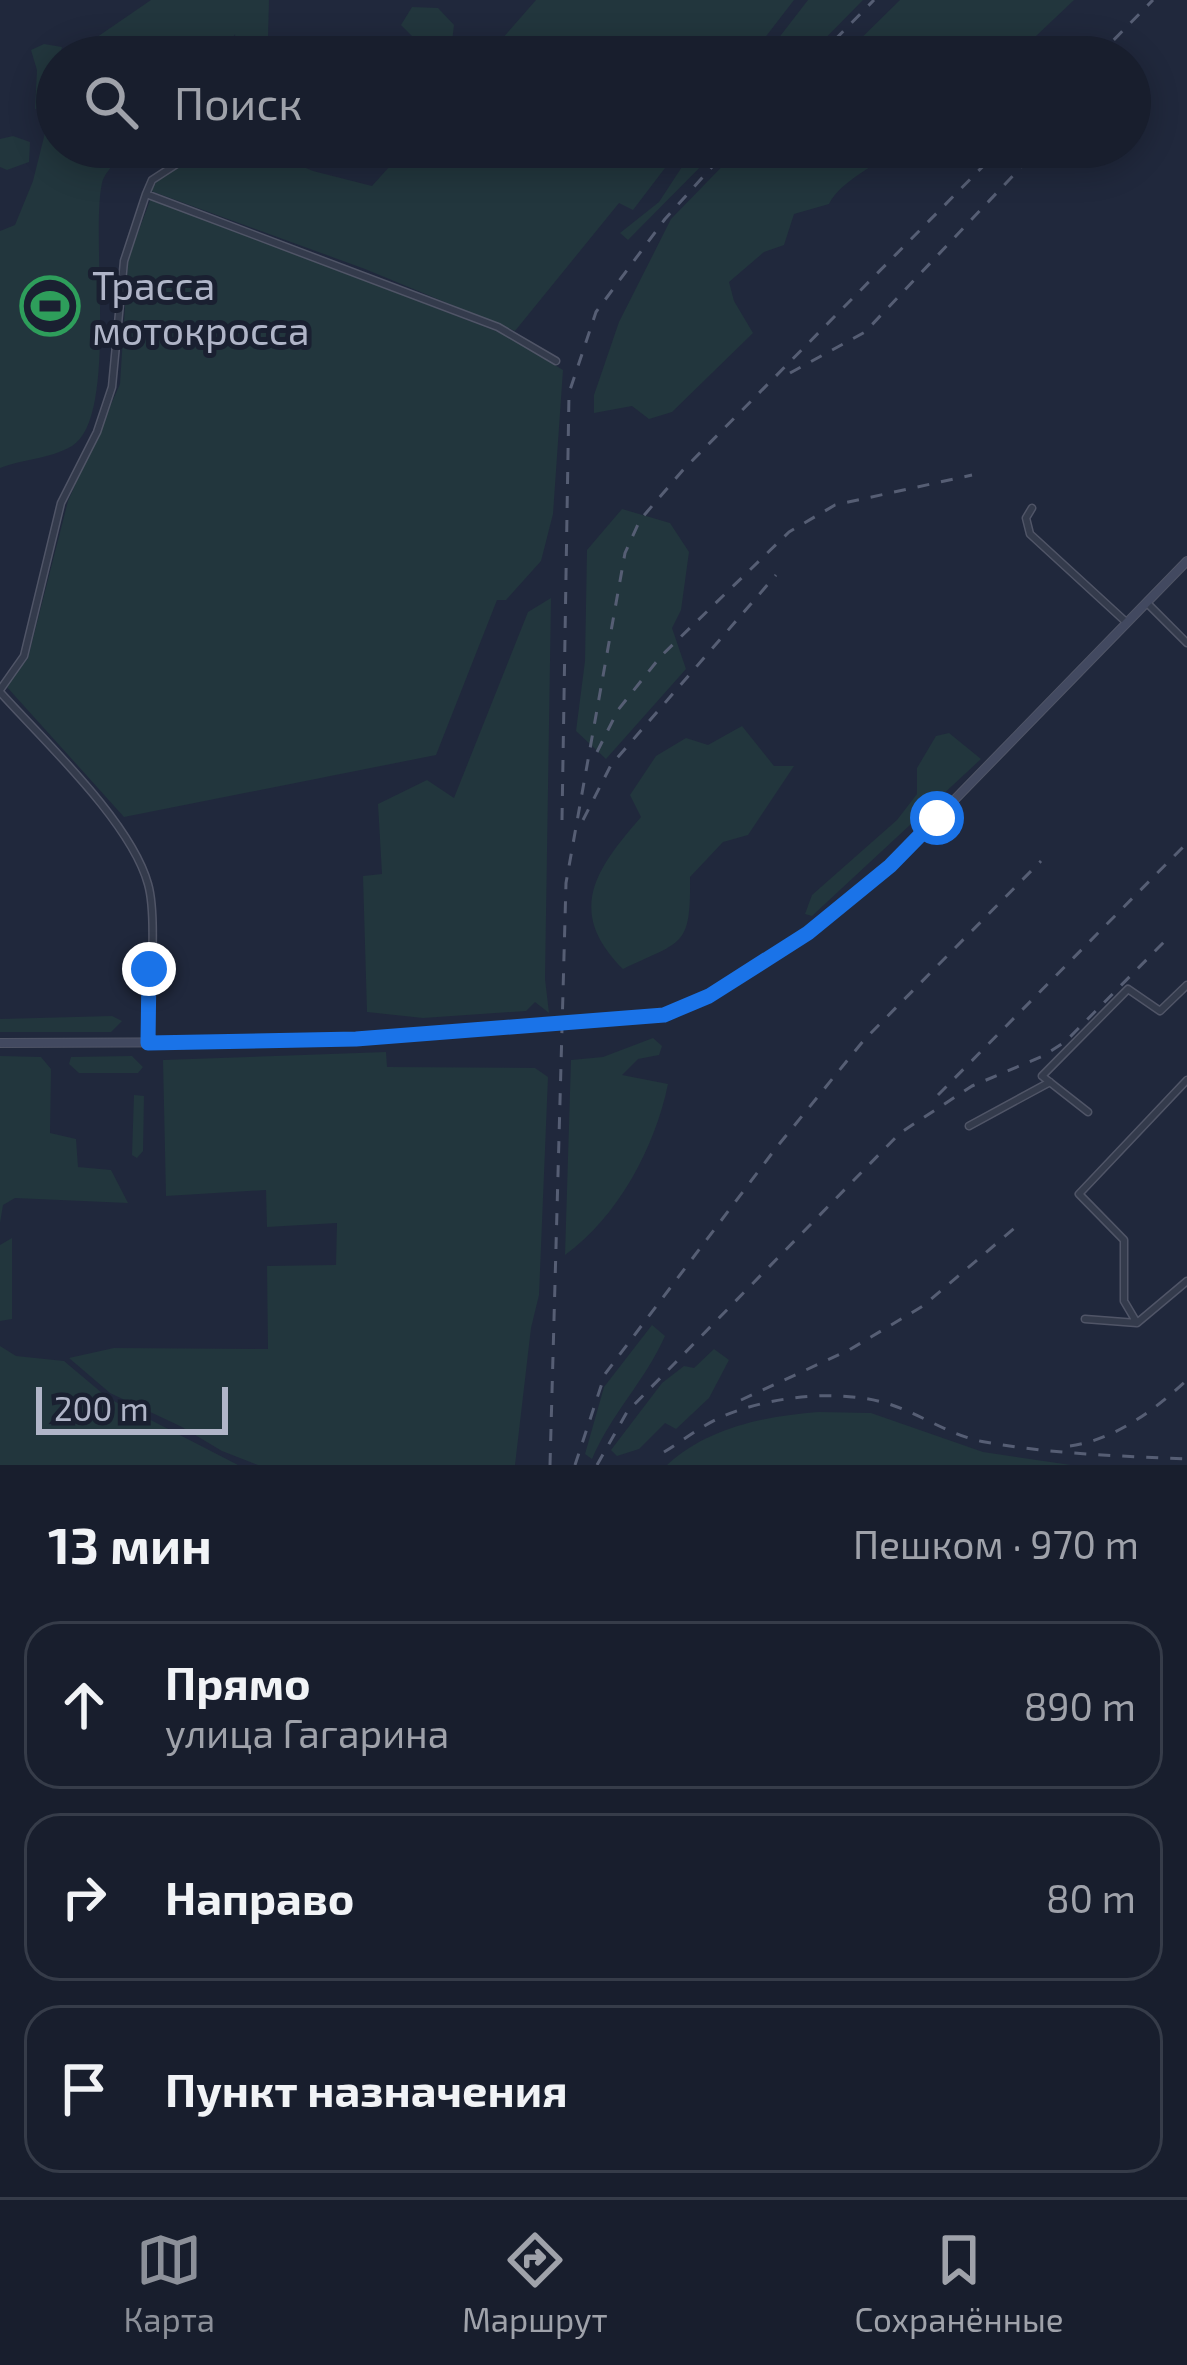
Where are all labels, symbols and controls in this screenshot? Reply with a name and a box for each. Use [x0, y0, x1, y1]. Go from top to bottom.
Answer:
search box [36, 36, 1151, 168]
icon: search [78, 69, 144, 135]
text: Поиск [174, 75, 302, 129]
place label: Трасса мотокросса [92, 261, 310, 353]
sports icon: Трасса мотокросса [19, 275, 81, 337]
route start [910, 791, 964, 845]
route end [122, 942, 176, 996]
scale bar [36, 1381, 228, 1434]
text: 200 m [54, 1388, 149, 1428]
text: 13 мин [48, 1513, 212, 1574]
text: Пешком · 970 m [853, 1520, 1139, 1567]
text: Прямо [165, 1655, 311, 1709]
icon: ahead [51, 1672, 117, 1738]
text: 890 m [1024, 1682, 1136, 1729]
text: улица Гагарина [165, 1709, 449, 1756]
icon: right [51, 1864, 117, 1930]
text: Направо [165, 1870, 354, 1924]
text: 80 m [1046, 1874, 1136, 1921]
icon: arrive [51, 2056, 117, 2122]
text: Пункт назначения [165, 2062, 568, 2116]
tab: Карта [123, 2227, 215, 2339]
tab: Маршрут [462, 2227, 608, 2339]
tab: Сохранённые [855, 2227, 1064, 2339]

